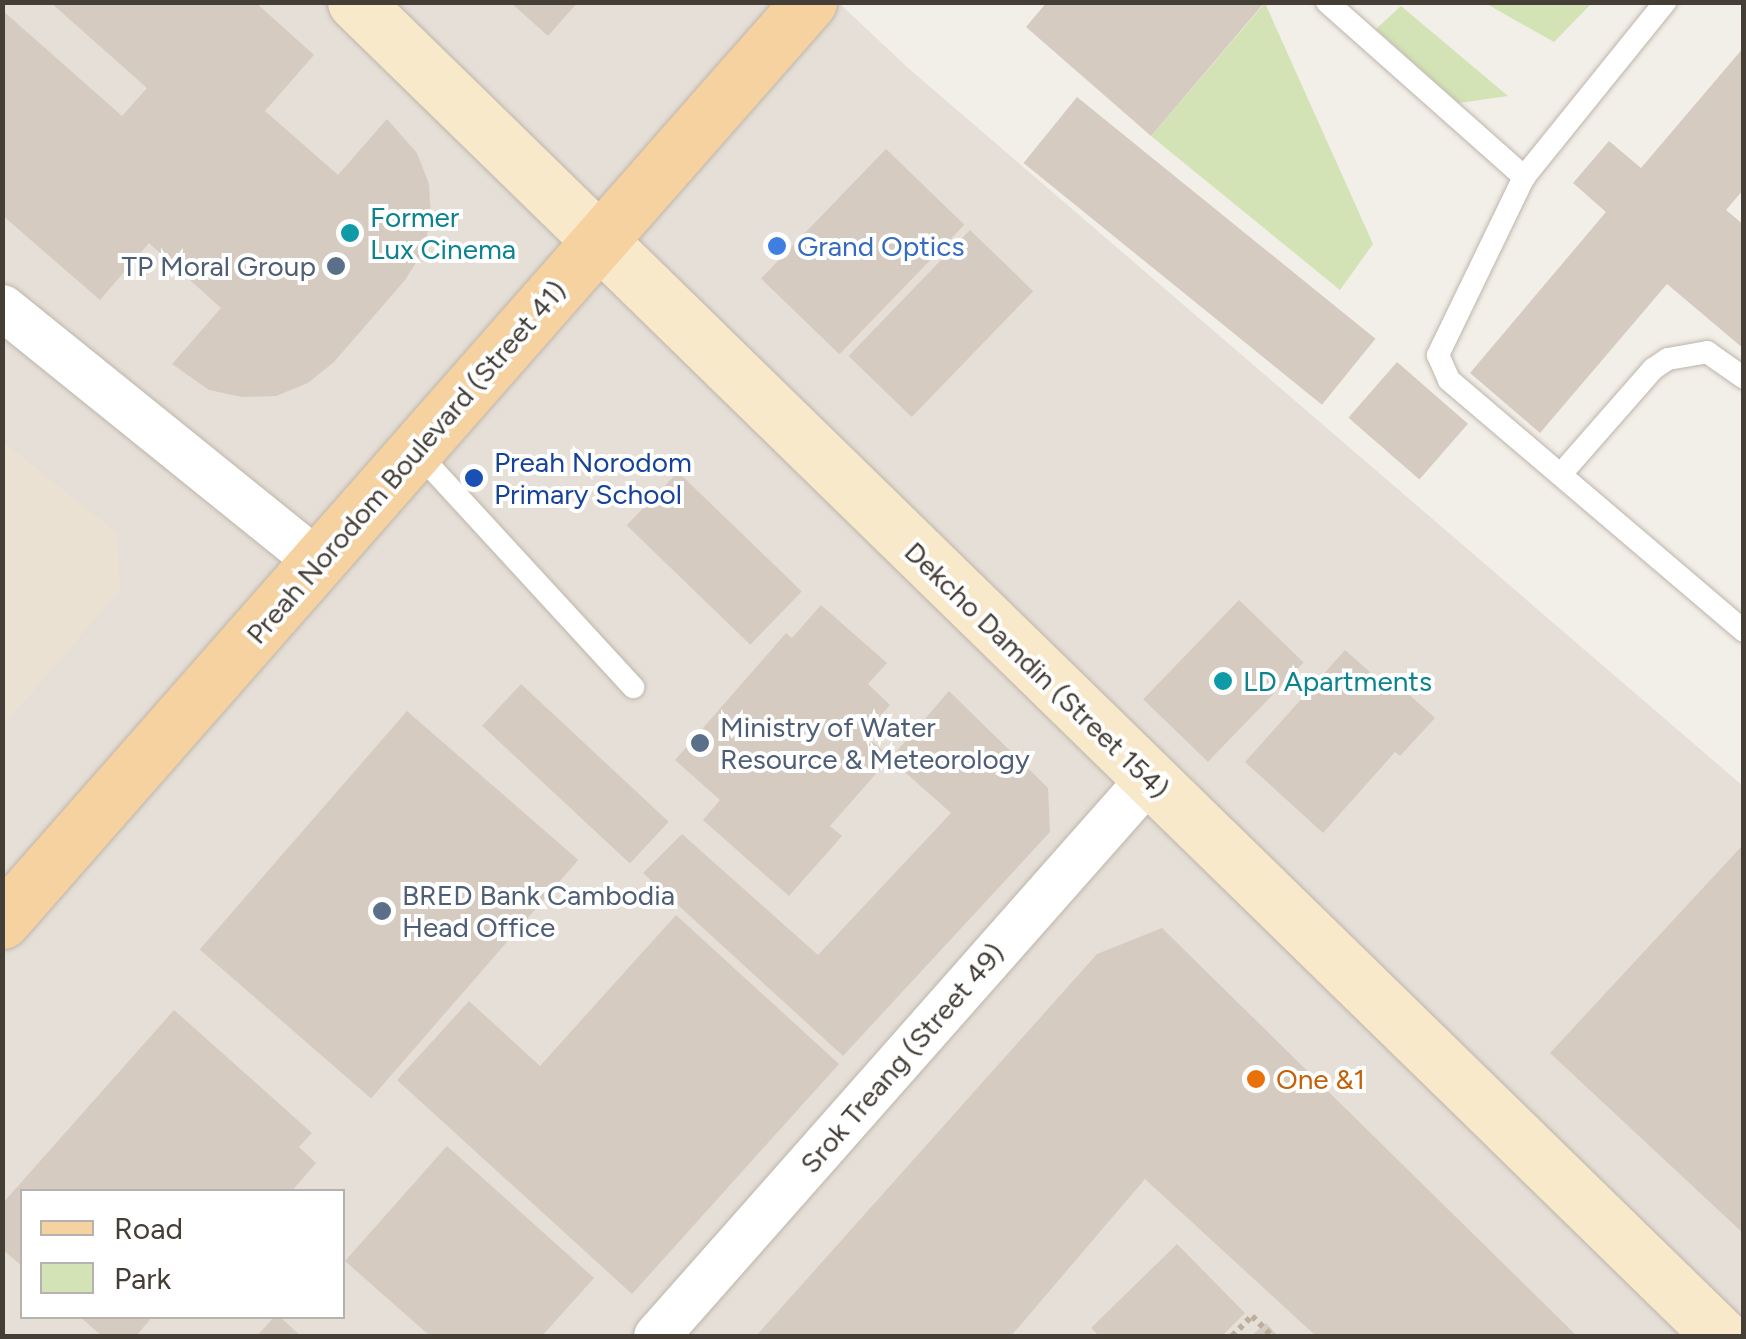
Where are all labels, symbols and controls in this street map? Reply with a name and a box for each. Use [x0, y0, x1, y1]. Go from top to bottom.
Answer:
place label: Former Lux Cinema [370, 200, 516, 266]
marker: Former Lux Cinema [339, 222, 361, 244]
place label: Grand Optics [797, 229, 965, 263]
marker: Grand Optics [766, 235, 788, 257]
place label: TP Moral Group [122, 249, 316, 283]
marker: TP Moral Group [325, 255, 347, 277]
street label: Preah Norodom Boulevard (Street 41) [239, 274, 573, 650]
place label: Preah Norodom Primary School [494, 445, 692, 511]
marker: Preah Norodom Primary School [463, 467, 485, 489]
street label: Dekcho Damdin (Street 154) [898, 535, 1176, 805]
place label: LD Apartments [1243, 664, 1432, 698]
marker: LD Apartments [1212, 670, 1234, 692]
place label: Ministry of Water Resource & Meteorology [720, 710, 1030, 776]
marker: Ministry of Water Resource & Meteorology [689, 732, 711, 754]
place label: BRED Bank Cambodia Head Office [402, 878, 675, 944]
marker: BRED Bank Cambodia Head Office [371, 900, 393, 922]
street label: Srok Treang (Street 49) [793, 936, 1011, 1180]
place label: One &1 [1276, 1062, 1365, 1096]
marker: One &1 [1245, 1068, 1267, 1090]
legend [20, 1189, 345, 1319]
text: Road [114, 1210, 183, 1247]
text: Park [114, 1260, 171, 1297]

